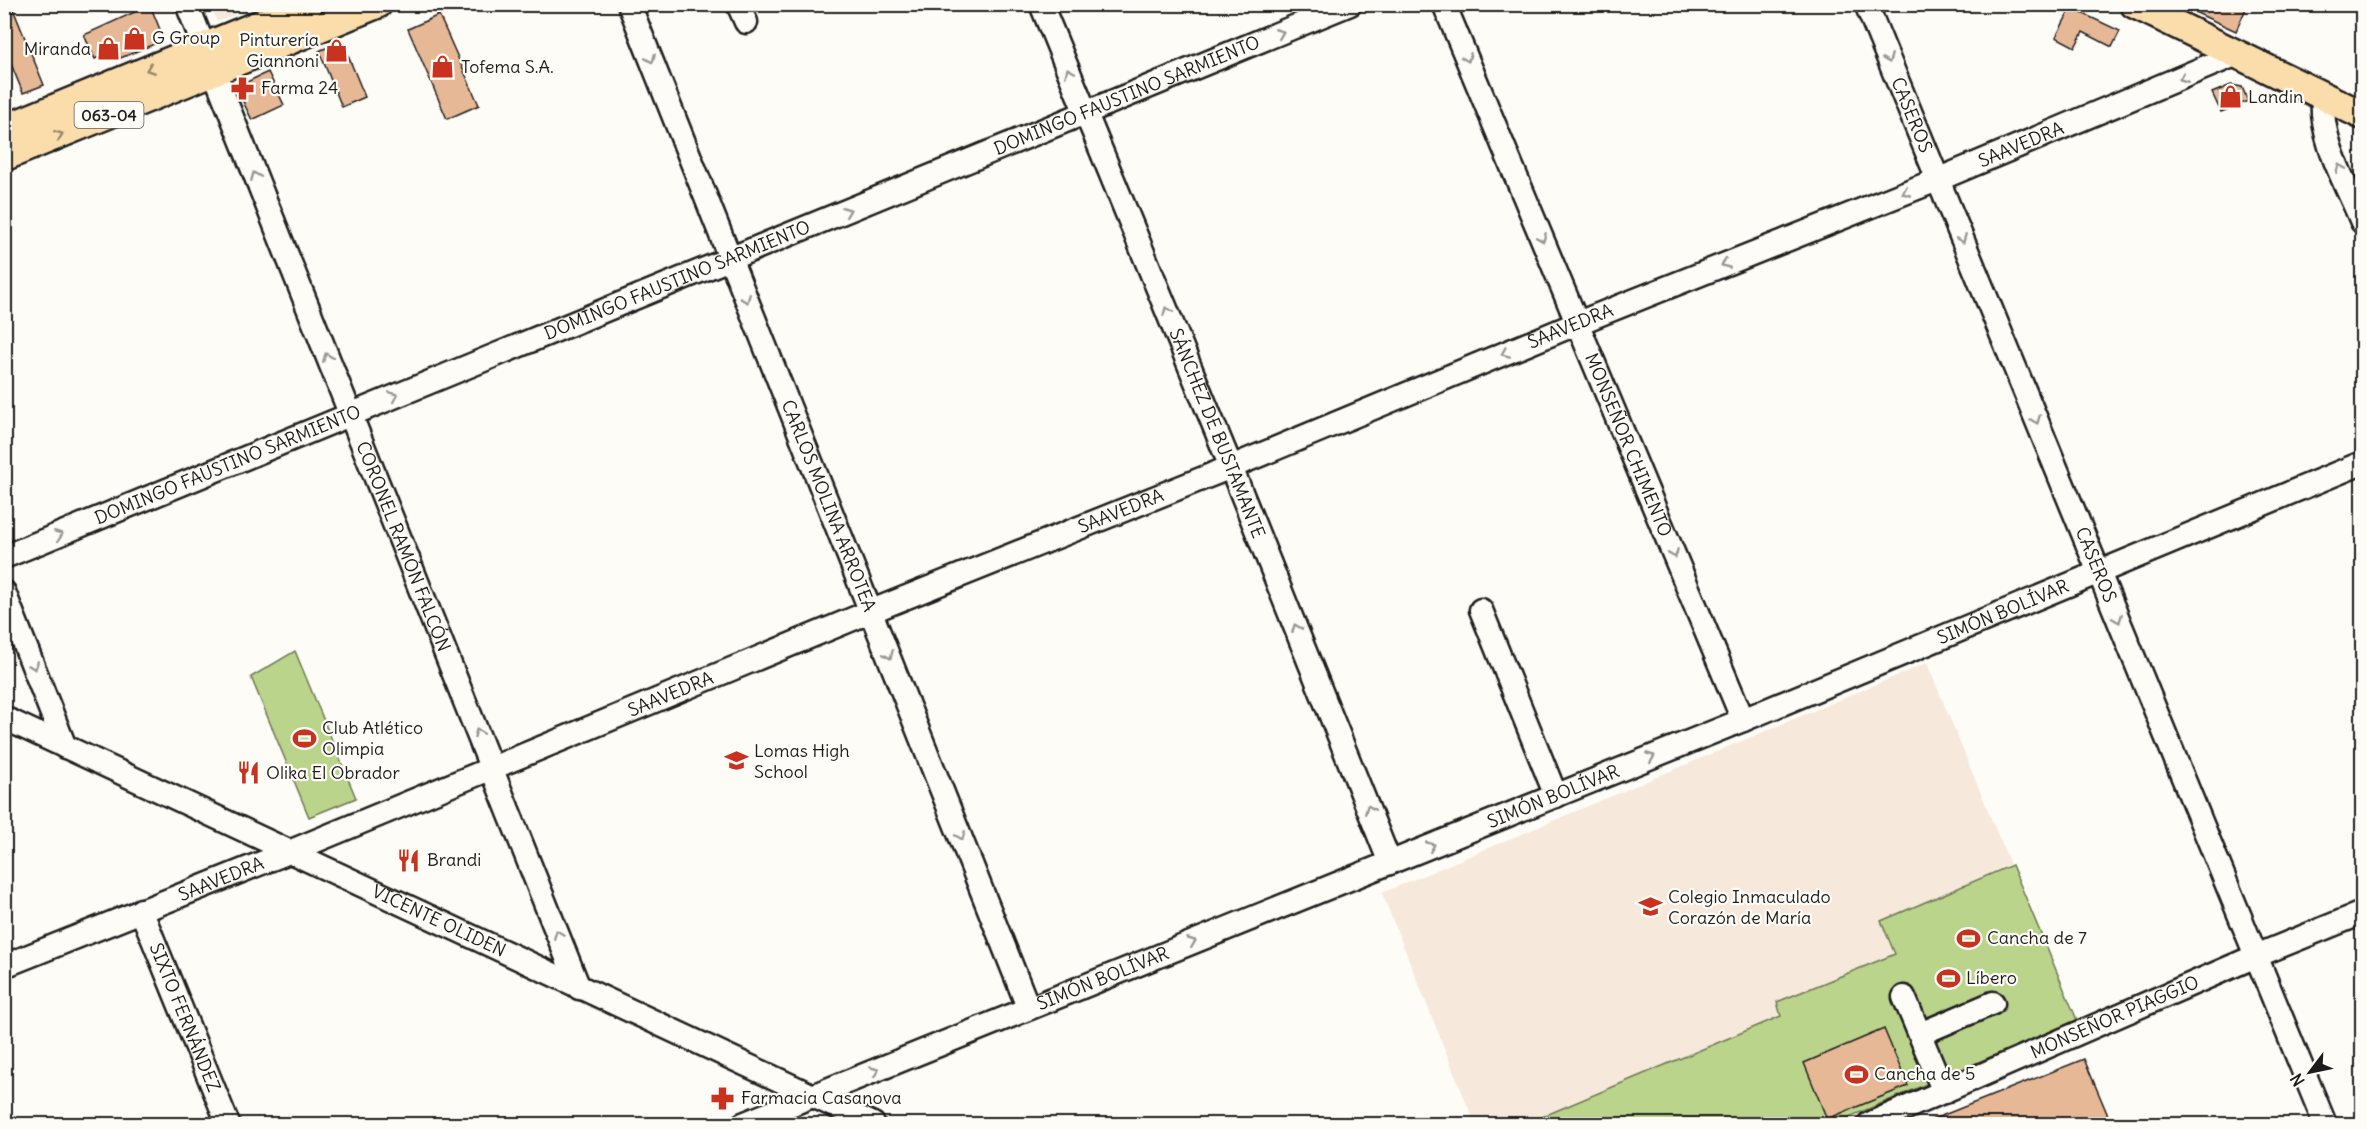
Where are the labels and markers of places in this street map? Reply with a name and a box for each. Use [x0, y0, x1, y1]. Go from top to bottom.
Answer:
shop icon: G Group [121, 25, 147, 51]
place label: G Group [152, 26, 220, 49]
place label: Pinturería Giannoni [239, 28, 319, 72]
shop icon: Miranda [96, 36, 122, 62]
place label: Miranda [24, 37, 91, 60]
shop icon: Pinturería Giannoni [324, 37, 350, 63]
shop icon: Tofema S.A. [430, 54, 456, 80]
place label: Tofema S.A. [461, 55, 554, 78]
pharmacy icon: Farma 24 [230, 75, 256, 101]
place label: Farma 24 [261, 76, 338, 99]
shop icon: Landin [2217, 84, 2243, 110]
place label: Landin [2248, 85, 2303, 108]
place label: Club Atlético Olimpia [322, 716, 423, 760]
sports icon: Club Atlético Olimpia [291, 725, 317, 751]
place label: Lomas High School [754, 739, 850, 783]
school or university icon: Lomas High School [723, 748, 749, 774]
restaurant icon: Olika El Obrador [235, 760, 261, 786]
place label: Olika El Obrador [266, 761, 400, 784]
restaurant icon: Brandi [396, 847, 422, 873]
place label: Brandi [427, 848, 481, 871]
place label: Colegio Inmaculado Corazón de María [1668, 885, 1831, 929]
school or university icon: Colegio Inmaculado Corazón de María [1637, 894, 1663, 920]
sports icon: Cancha de 7 [1956, 925, 1982, 951]
place label: Cancha de 7 [1987, 926, 2087, 949]
sports icon: Líbero [1935, 965, 1961, 991]
place label: Líbero [1966, 966, 2017, 989]
sports icon: Cancha de 5 [1843, 1061, 1869, 1087]
place label: Cancha de 5 [1874, 1062, 1975, 1085]
pharmacy icon: Farmacia Casanova [710, 1085, 736, 1111]
place label: Farmacia Casanova [741, 1086, 902, 1109]

